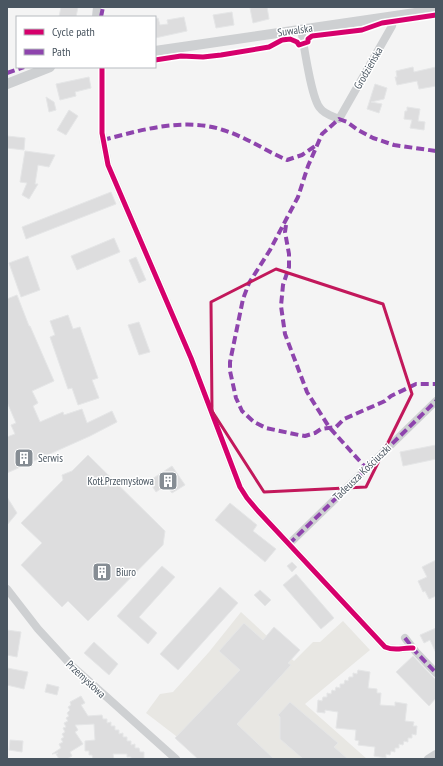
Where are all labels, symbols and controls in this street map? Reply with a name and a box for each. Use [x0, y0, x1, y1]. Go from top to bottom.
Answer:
legend [16, 16, 156, 68]
street label: Suwalska [277, 21, 313, 39]
text: Cycle path [52, 24, 95, 39]
text: Path [52, 44, 70, 59]
street label: Grodzieńska [350, 45, 386, 91]
street label: Tadeusza Kościuszki [330, 441, 394, 503]
building icon: Serwis [13, 447, 35, 469]
place label: Serwis [38, 451, 63, 465]
building icon: Kotł.Przemysłowa [157, 470, 179, 492]
place label: Kotł.Przemysłowa [88, 474, 154, 488]
building icon: Biuro [91, 561, 113, 583]
place label: Biuro [116, 565, 136, 579]
street label: Przemysłowa [63, 657, 109, 701]

